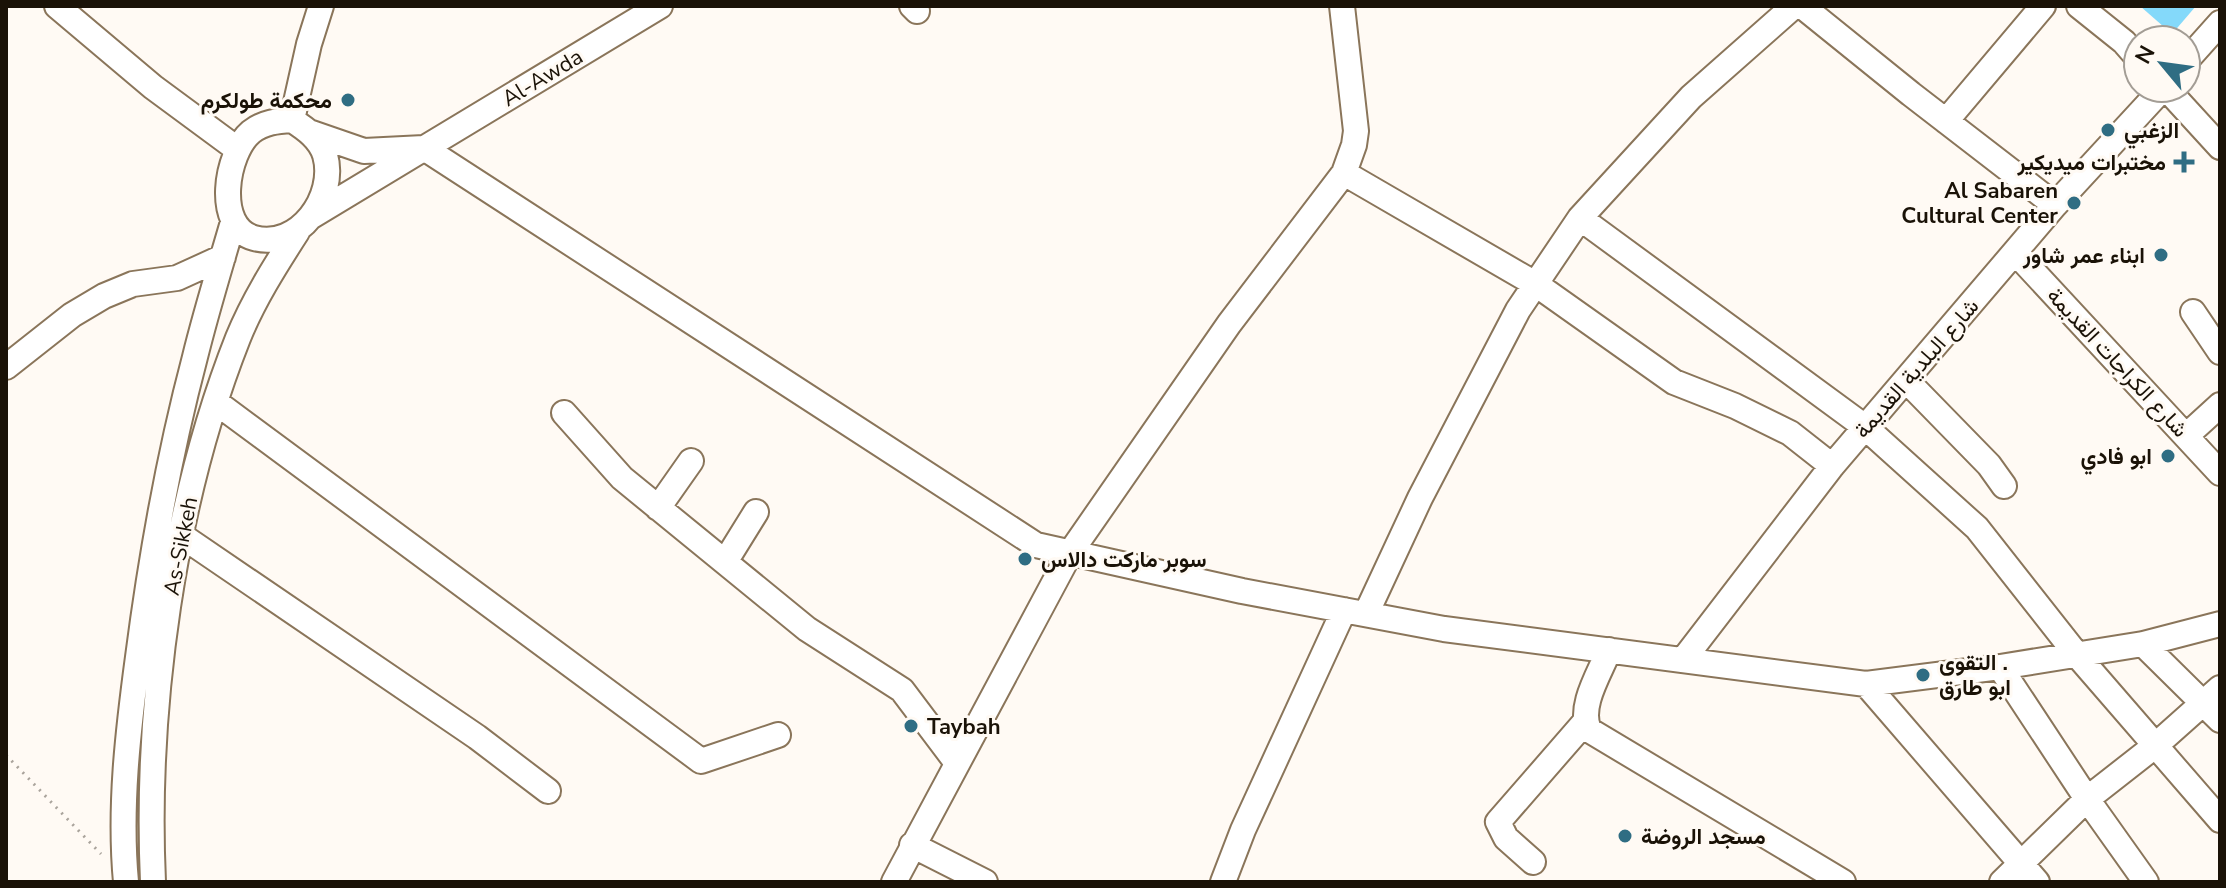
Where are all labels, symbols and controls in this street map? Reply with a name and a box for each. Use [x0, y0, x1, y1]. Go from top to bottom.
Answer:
north arrow [2122, 24, 2202, 104]
text: N [2128, 40, 2162, 69]
street label: Al-Awda [496, 42, 589, 114]
place label: محكمة طولكرم [201, 86, 332, 116]
marker: محكمة طولكرم [339, 91, 357, 109]
place label: الزغبي [2124, 116, 2179, 149]
marker: الزغبي [2099, 121, 2117, 139]
place label: مختبرات ميديكير [2016, 148, 2166, 178]
marker: مختبرات ميديكير [2173, 151, 2195, 173]
place label: Al Sabaren Cultural Center [1901, 176, 2058, 231]
marker: Al Sabaren Cultural Center [2065, 194, 2083, 212]
place label: ابناء عمر شاور [2022, 241, 2145, 271]
marker: ابناء عمر شاور [2152, 246, 2170, 264]
street label: شارع الكراجات القديمة [2040, 281, 2195, 444]
street label: شارع البلدية القديمة [1848, 292, 1986, 445]
place label: ابو فادي [2081, 442, 2152, 475]
marker: ابو فادي [2159, 447, 2177, 465]
street label: As-Sikkeh [157, 494, 205, 598]
place label: سوبر ماركت دالاس [1041, 545, 1206, 575]
marker: سوبر ماركت دالاس [1016, 550, 1034, 568]
place label: التقوى . ابو طارق [1939, 648, 2011, 703]
marker: التقوى . ابو طارق [1914, 666, 1932, 684]
place label: Taybah [927, 712, 1001, 742]
marker: Taybah [902, 717, 920, 735]
place label: مسجد الروضة [1641, 822, 1766, 852]
marker: مسجد الروضة [1616, 827, 1634, 845]

